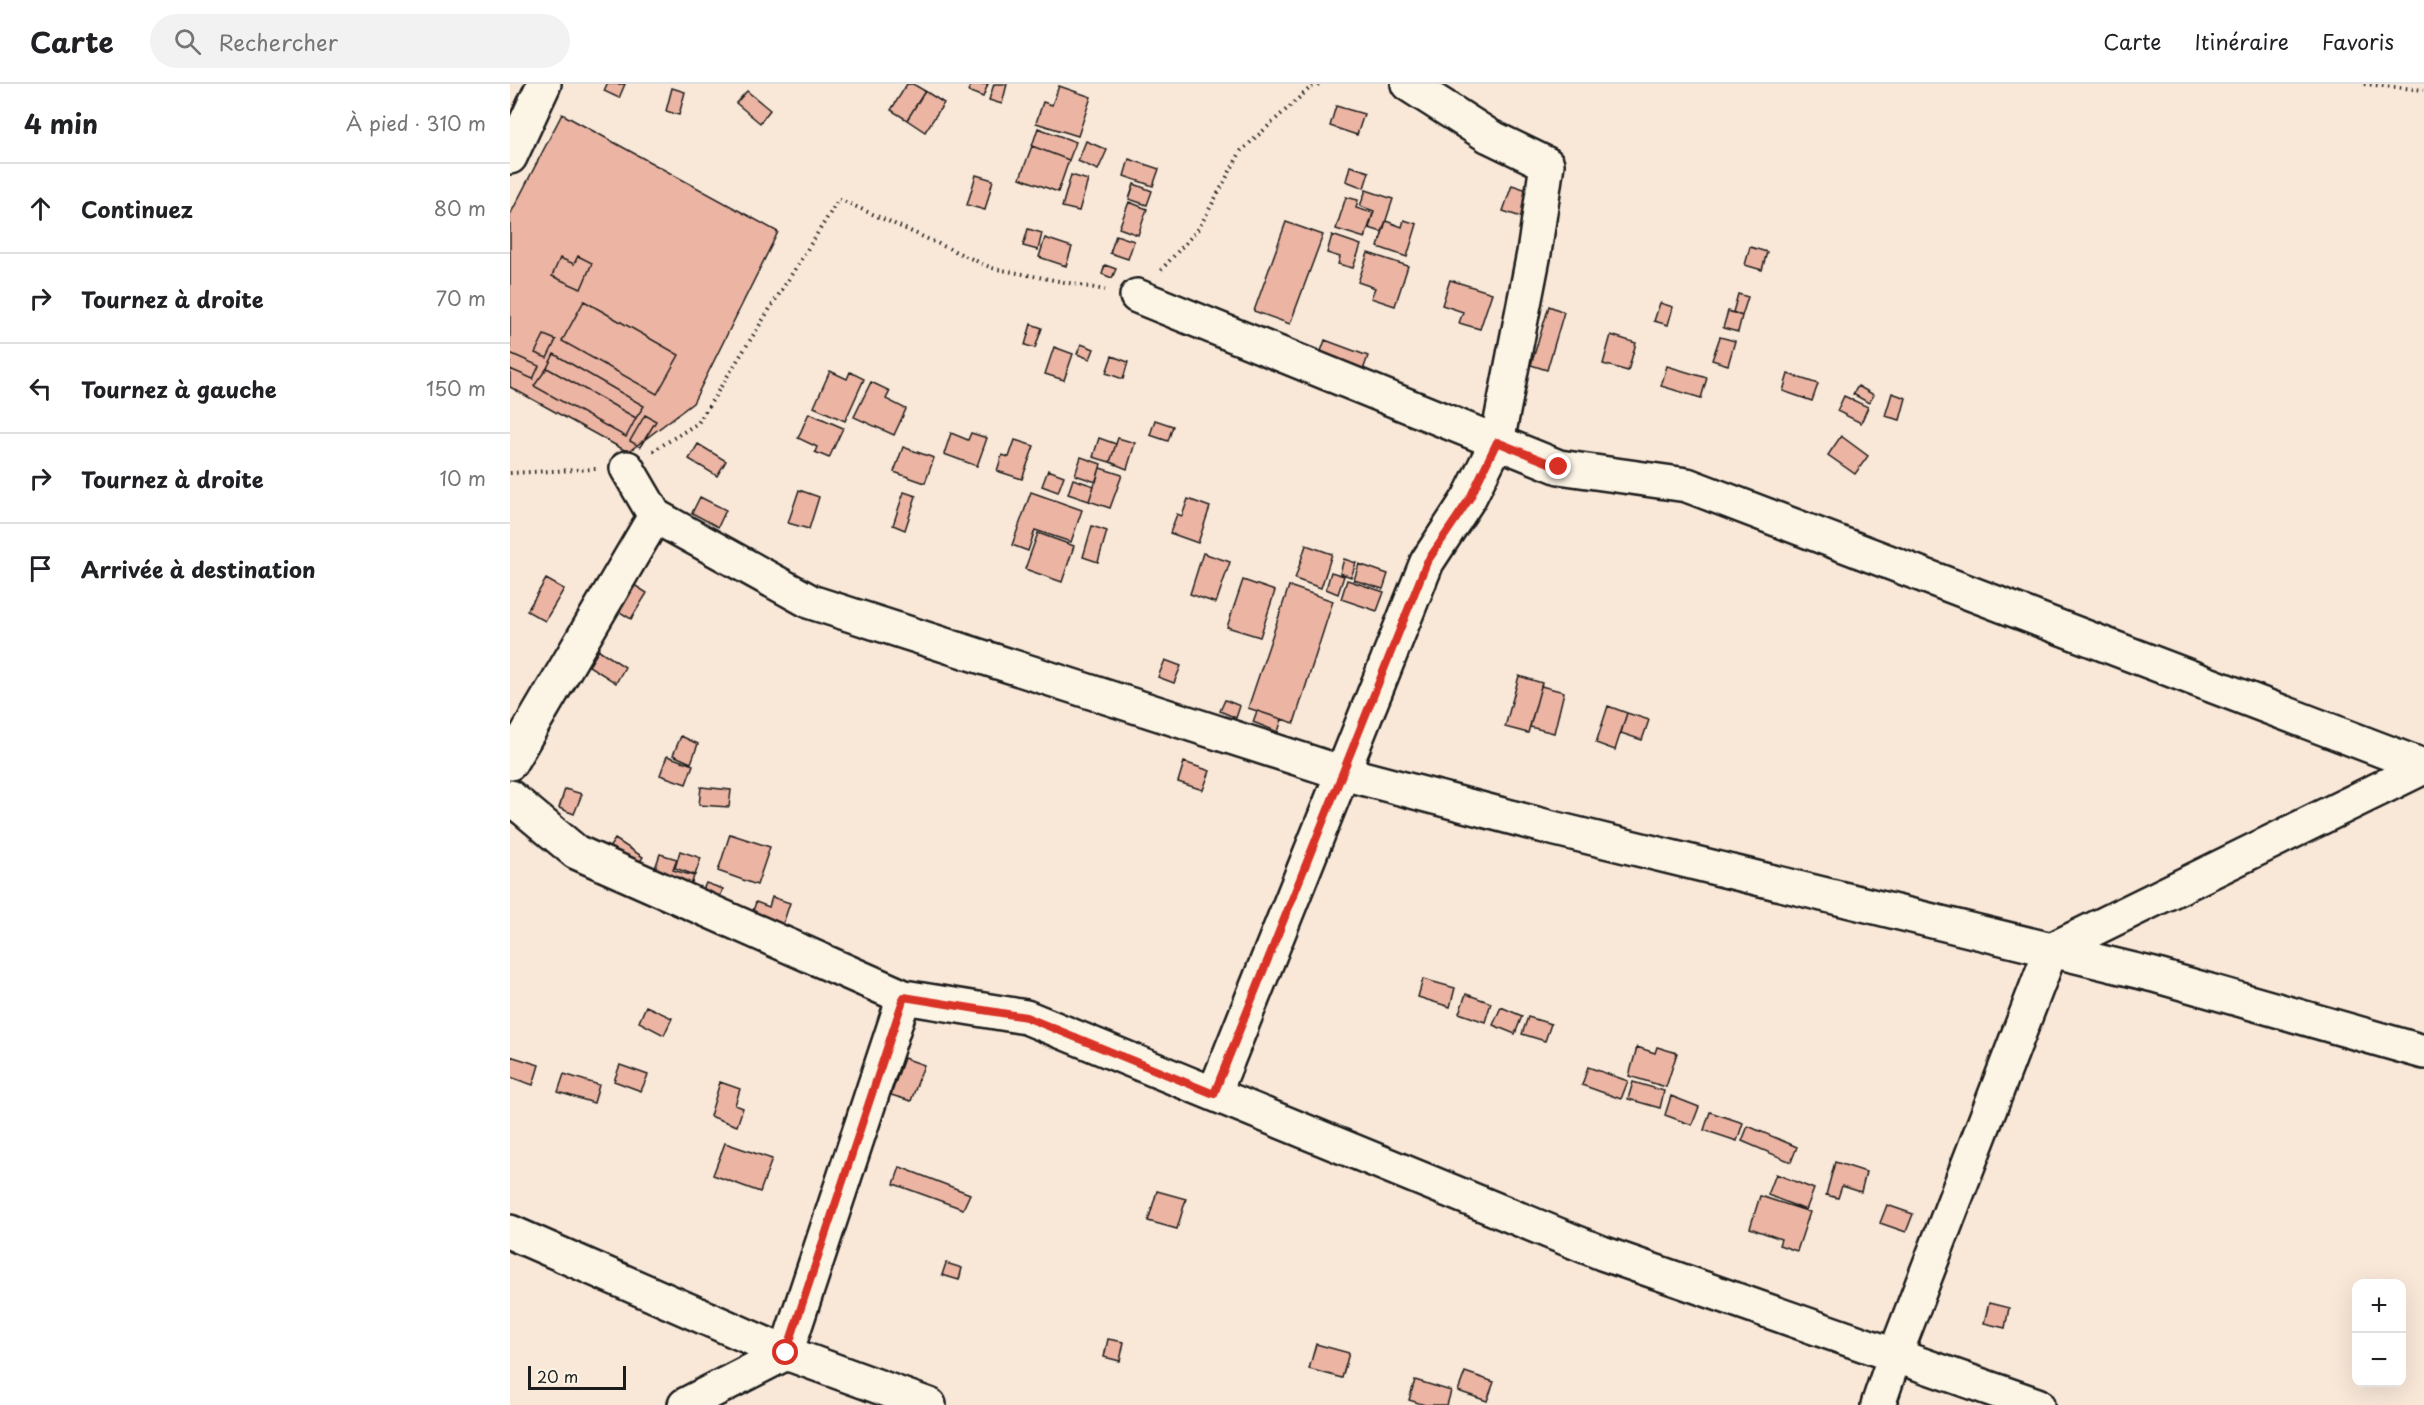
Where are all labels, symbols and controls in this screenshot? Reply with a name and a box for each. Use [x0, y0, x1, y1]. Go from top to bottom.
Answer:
search box [150, 14, 570, 68]
text: Carte [30, 20, 114, 63]
icon: search [171, 25, 204, 58]
text: Rechercher [219, 25, 338, 58]
text: Carte [2103, 25, 2162, 57]
text: Itinéraire [2195, 25, 2289, 57]
text: Favoris [2322, 25, 2394, 57]
text: 4 min [24, 104, 98, 143]
text: À pied · 310 m [346, 108, 486, 138]
icon: ahead [24, 192, 57, 225]
text: Continuez [81, 192, 193, 225]
text: 80 m [434, 193, 486, 223]
icon: right [24, 282, 57, 315]
text: Tournez à droite [81, 282, 264, 315]
text: 70 m [436, 283, 486, 313]
icon: left [24, 372, 57, 405]
text: Tournez à gauche [81, 372, 277, 405]
text: 150 m [426, 373, 486, 403]
route end [1545, 453, 1571, 479]
icon: right [24, 462, 57, 495]
text: Tournez à droite [81, 462, 264, 495]
text: 10 m [439, 463, 486, 493]
icon: arrive [24, 552, 57, 585]
text: Arrivée à destination [81, 552, 315, 585]
map controls [2352, 1279, 2406, 1387]
button: + [2352, 1279, 2406, 1333]
button: − [2352, 1333, 2406, 1387]
route start [772, 1339, 798, 1365]
scale bar [528, 1363, 626, 1390]
text: 20 m [537, 1364, 578, 1388]

